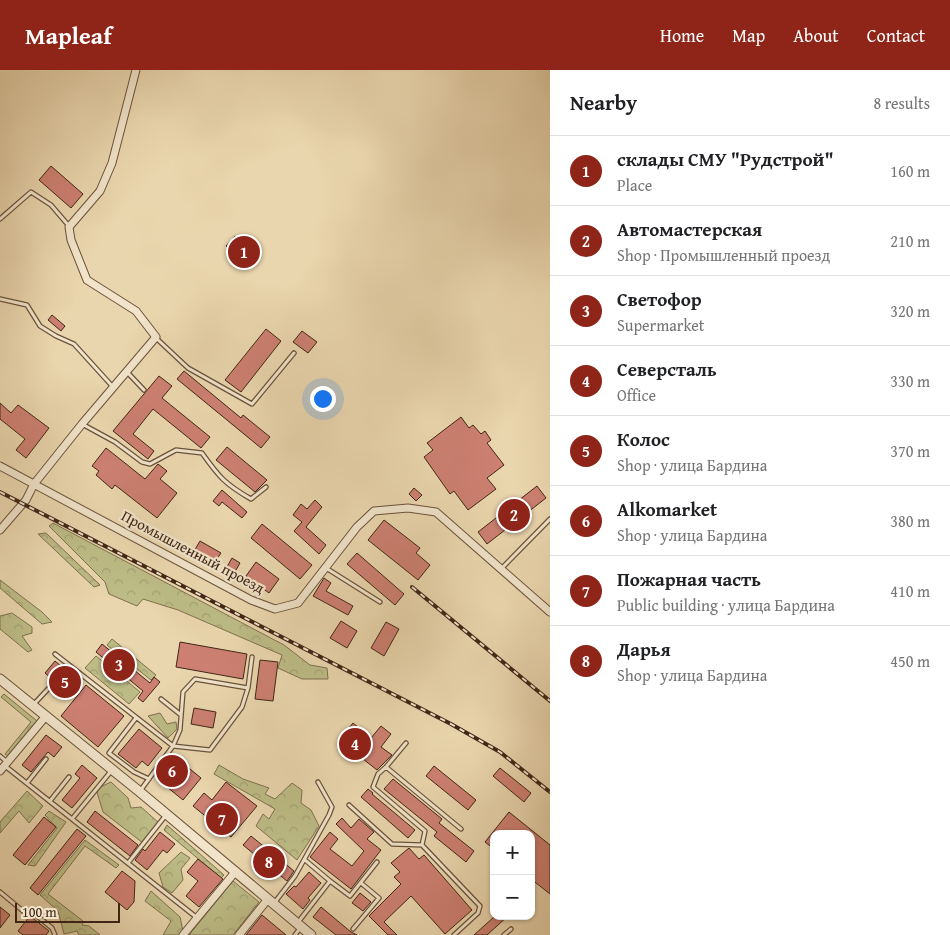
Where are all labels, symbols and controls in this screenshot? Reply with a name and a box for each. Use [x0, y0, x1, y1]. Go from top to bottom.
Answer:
text: Mapleaf [25, 18, 112, 53]
text: Home [660, 22, 704, 49]
text: Map [732, 22, 765, 49]
text: About [793, 22, 839, 49]
text: Contact [867, 22, 925, 49]
text: Nearby [570, 87, 637, 118]
text: 8 results [873, 91, 930, 115]
text: склады СМУ "Рудстрой" [617, 145, 834, 173]
text: 1 [582, 159, 590, 183]
text: 160 m [890, 159, 930, 183]
text: Place [617, 173, 652, 197]
text: Автомастерская [617, 215, 762, 243]
text: 2 [582, 229, 590, 253]
text: 210 m [890, 229, 930, 253]
pin: 1 [228, 233, 260, 271]
text: Shop · Промышленный проезд [617, 243, 830, 267]
text: Светофор [617, 285, 702, 313]
text: 3 [582, 299, 590, 323]
text: 320 m [890, 299, 930, 323]
text: Supermarket [617, 313, 704, 337]
text: Северсталь [617, 355, 717, 383]
text: 4 [582, 369, 590, 393]
text: 330 m [890, 369, 930, 393]
text: Office [617, 383, 656, 407]
your location [310, 386, 336, 412]
text: Колос [617, 425, 670, 453]
text: 5 [582, 439, 590, 463]
text: 370 m [890, 439, 930, 463]
text: Shop · улица Бардина [617, 453, 767, 477]
text: Alkomarket [617, 495, 717, 523]
pin: 2 [498, 496, 530, 534]
street label: Промышленный проезд [118, 505, 269, 598]
text: 6 [582, 509, 590, 533]
text: 380 m [890, 509, 930, 533]
text: Shop · улица Бардина [617, 523, 767, 547]
text: Пожарная часть [617, 565, 761, 593]
text: 7 [582, 579, 590, 603]
text: 410 m [890, 579, 930, 603]
text: Public building · улица Бардина [617, 593, 835, 617]
text: Дарья [617, 635, 671, 663]
pin: 3 [103, 646, 135, 684]
text: 8 [582, 649, 590, 673]
text: 450 m [890, 649, 930, 673]
pin: 5 [49, 663, 81, 701]
text: Shop · улица Бардина [617, 663, 767, 687]
pin: 4 [339, 725, 371, 763]
pin: 6 [156, 752, 188, 790]
pin: 7 [206, 800, 238, 838]
map controls [490, 830, 535, 920]
button: + [490, 830, 535, 875]
pin: 8 [253, 843, 285, 881]
button: − [490, 875, 535, 920]
scale bar [15, 900, 120, 923]
text: 100 m [22, 902, 57, 922]

